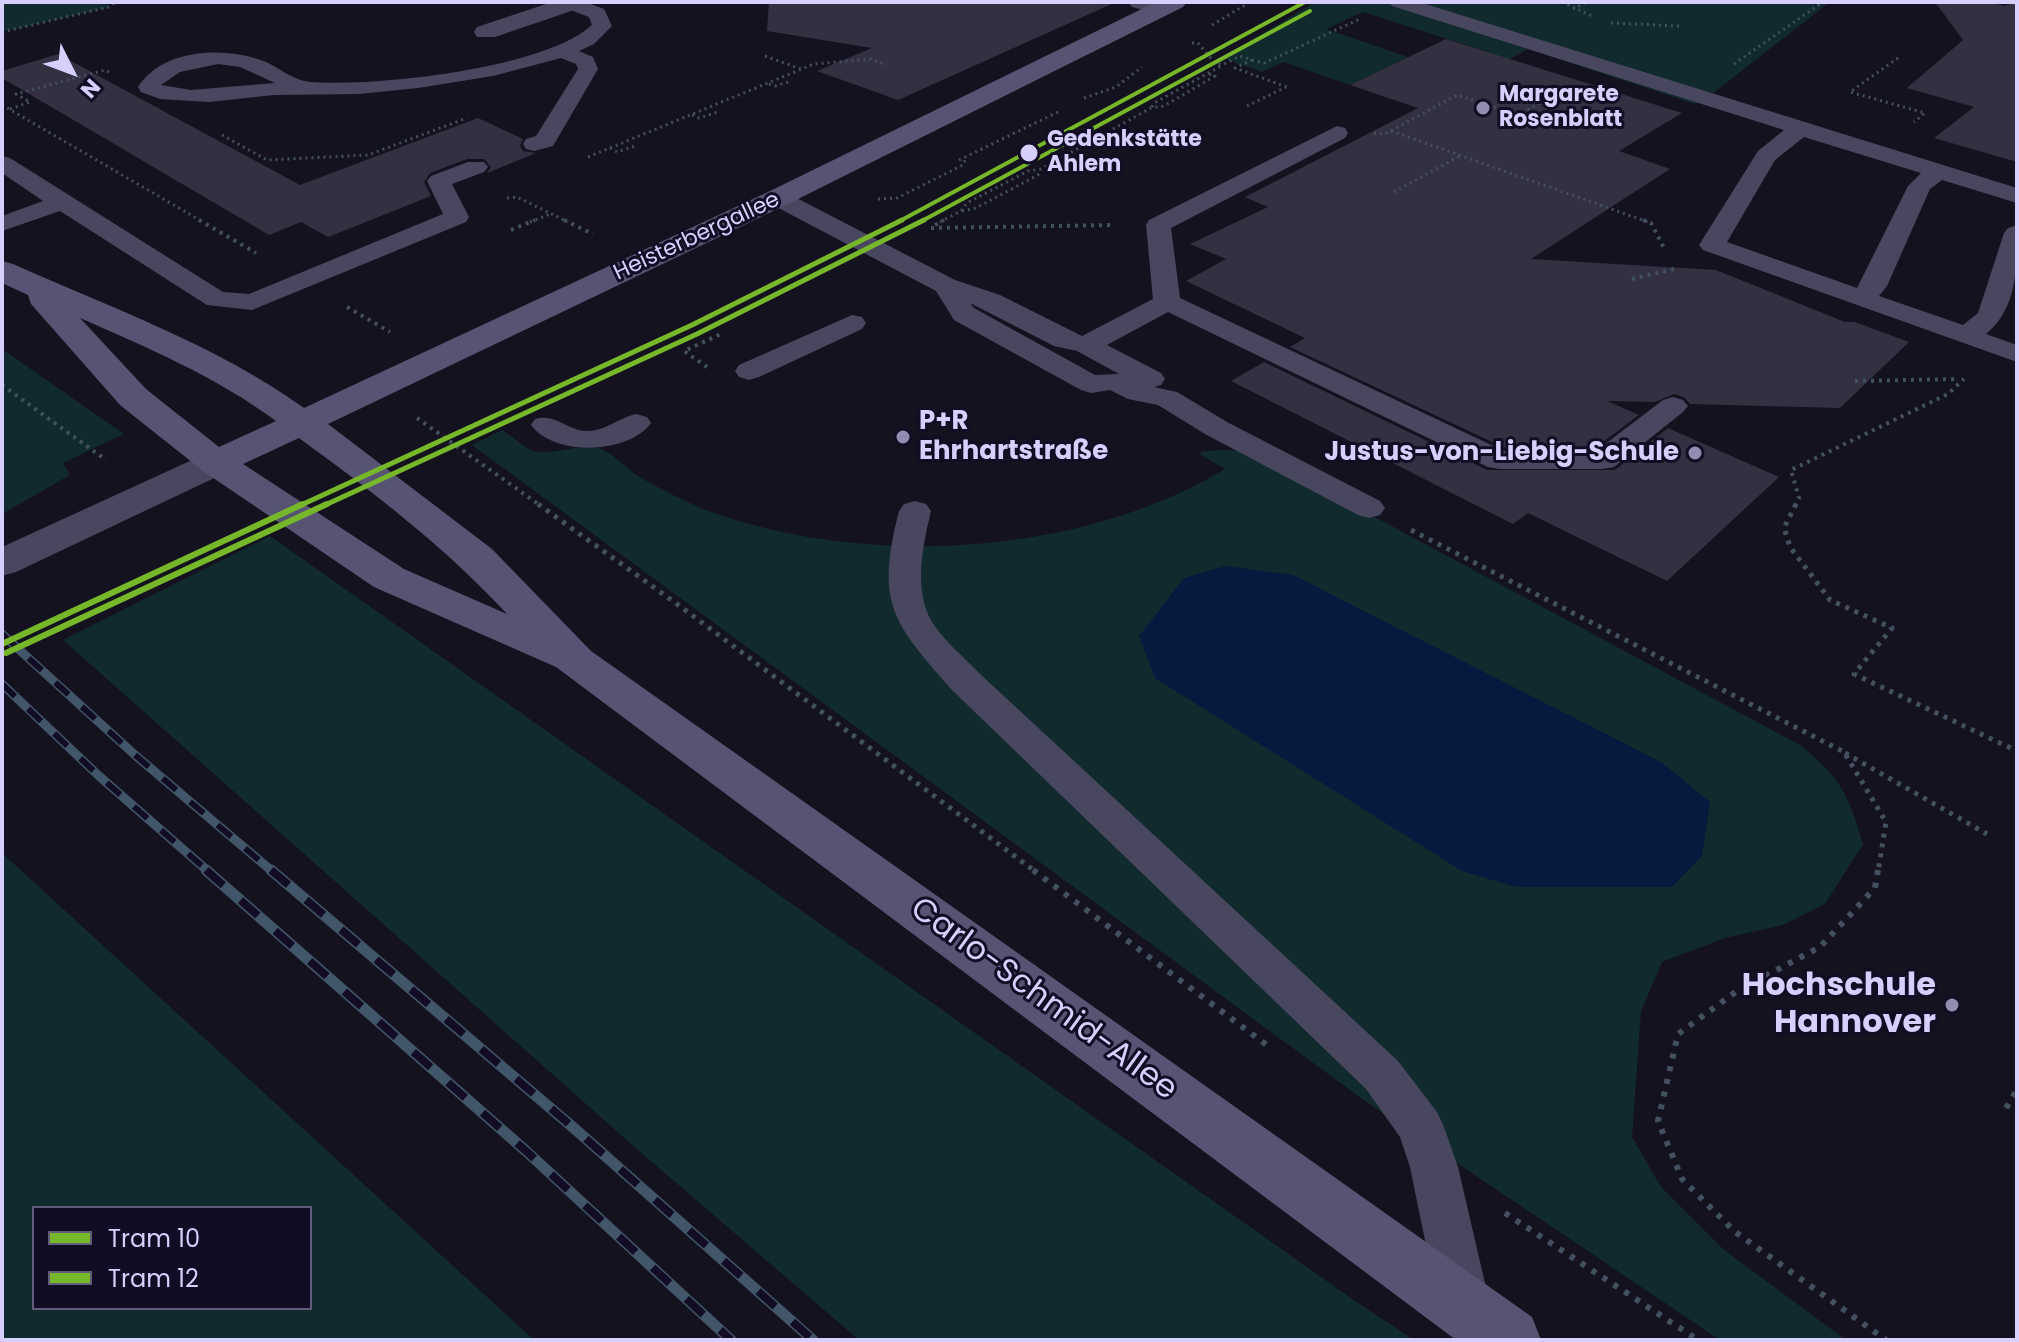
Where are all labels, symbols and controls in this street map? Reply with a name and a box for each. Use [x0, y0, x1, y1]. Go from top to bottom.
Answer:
north arrow [32, 32, 112, 112]
text: N [73, 72, 107, 105]
place label: Margarete Rosenblatt [1499, 82, 1622, 134]
marker: Margarete Rosenblatt [1474, 99, 1492, 117]
place label: Gedenkstätte Ahlem [1047, 127, 1202, 178]
marker: Gedenkstätte Ahlem [1018, 142, 1040, 164]
street label: Heisterbergallee [610, 187, 784, 287]
place label: P+R Ehrhartstraße [919, 406, 1108, 468]
marker: P+R Ehrhartstraße [894, 428, 912, 446]
place label: Justus-von-Liebig-Schule [1324, 437, 1679, 469]
marker: Justus-von-Liebig-Schule [1686, 444, 1704, 462]
street label: Carlo-Schmid-Allee [902, 890, 1184, 1110]
place label: Hochschule Hannover [1742, 968, 1936, 1043]
marker: Hochschule Hannover [1943, 996, 1961, 1014]
legend [32, 1206, 312, 1310]
text: Tram 10 [108, 1222, 200, 1255]
text: Tram 12 [108, 1262, 199, 1295]

